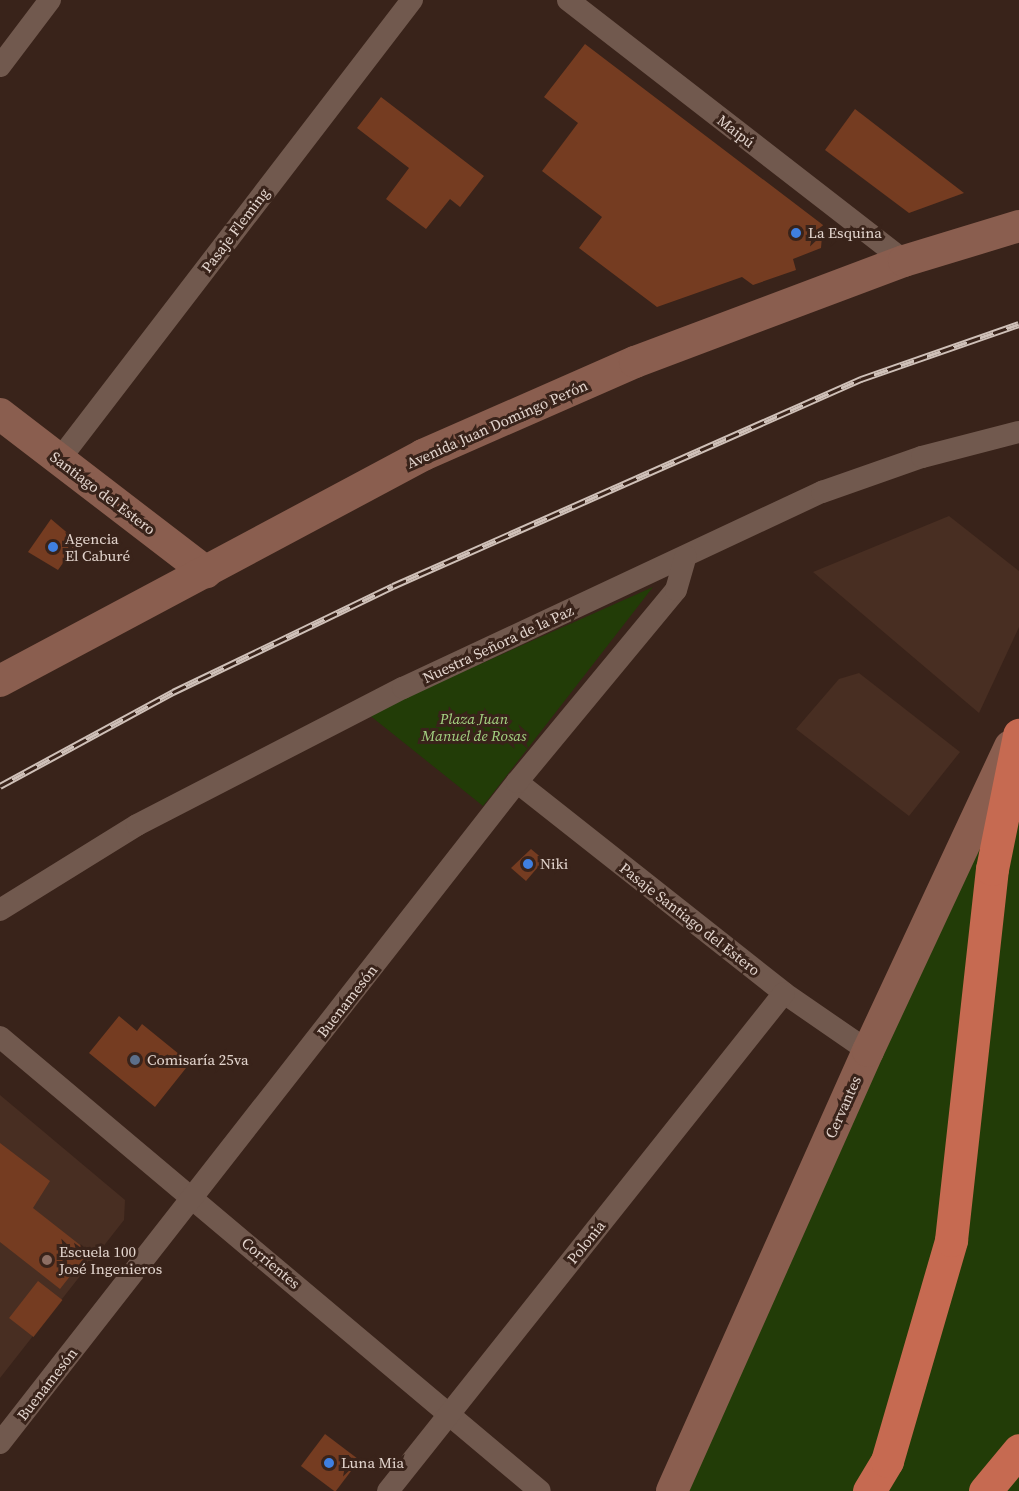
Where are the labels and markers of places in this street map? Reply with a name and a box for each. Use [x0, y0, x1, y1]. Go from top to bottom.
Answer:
place label: La Esquina [808, 224, 882, 242]
marker: La Esquina [789, 226, 803, 240]
place label: Agencia El Caburé [65, 529, 130, 564]
marker: Agencia El Caburé [46, 540, 60, 554]
place label: Niki [540, 855, 568, 873]
marker: Niki [521, 857, 535, 871]
place label: Comisaría 25va [147, 1051, 249, 1069]
marker: Comisaría 25va [128, 1053, 142, 1067]
place label: Escuela 100 José Ingenieros [59, 1242, 162, 1277]
marker: Escuela 100 José Ingenieros [40, 1253, 54, 1267]
place label: Luna Mia [341, 1454, 404, 1472]
marker: Luna Mia [322, 1456, 336, 1470]

